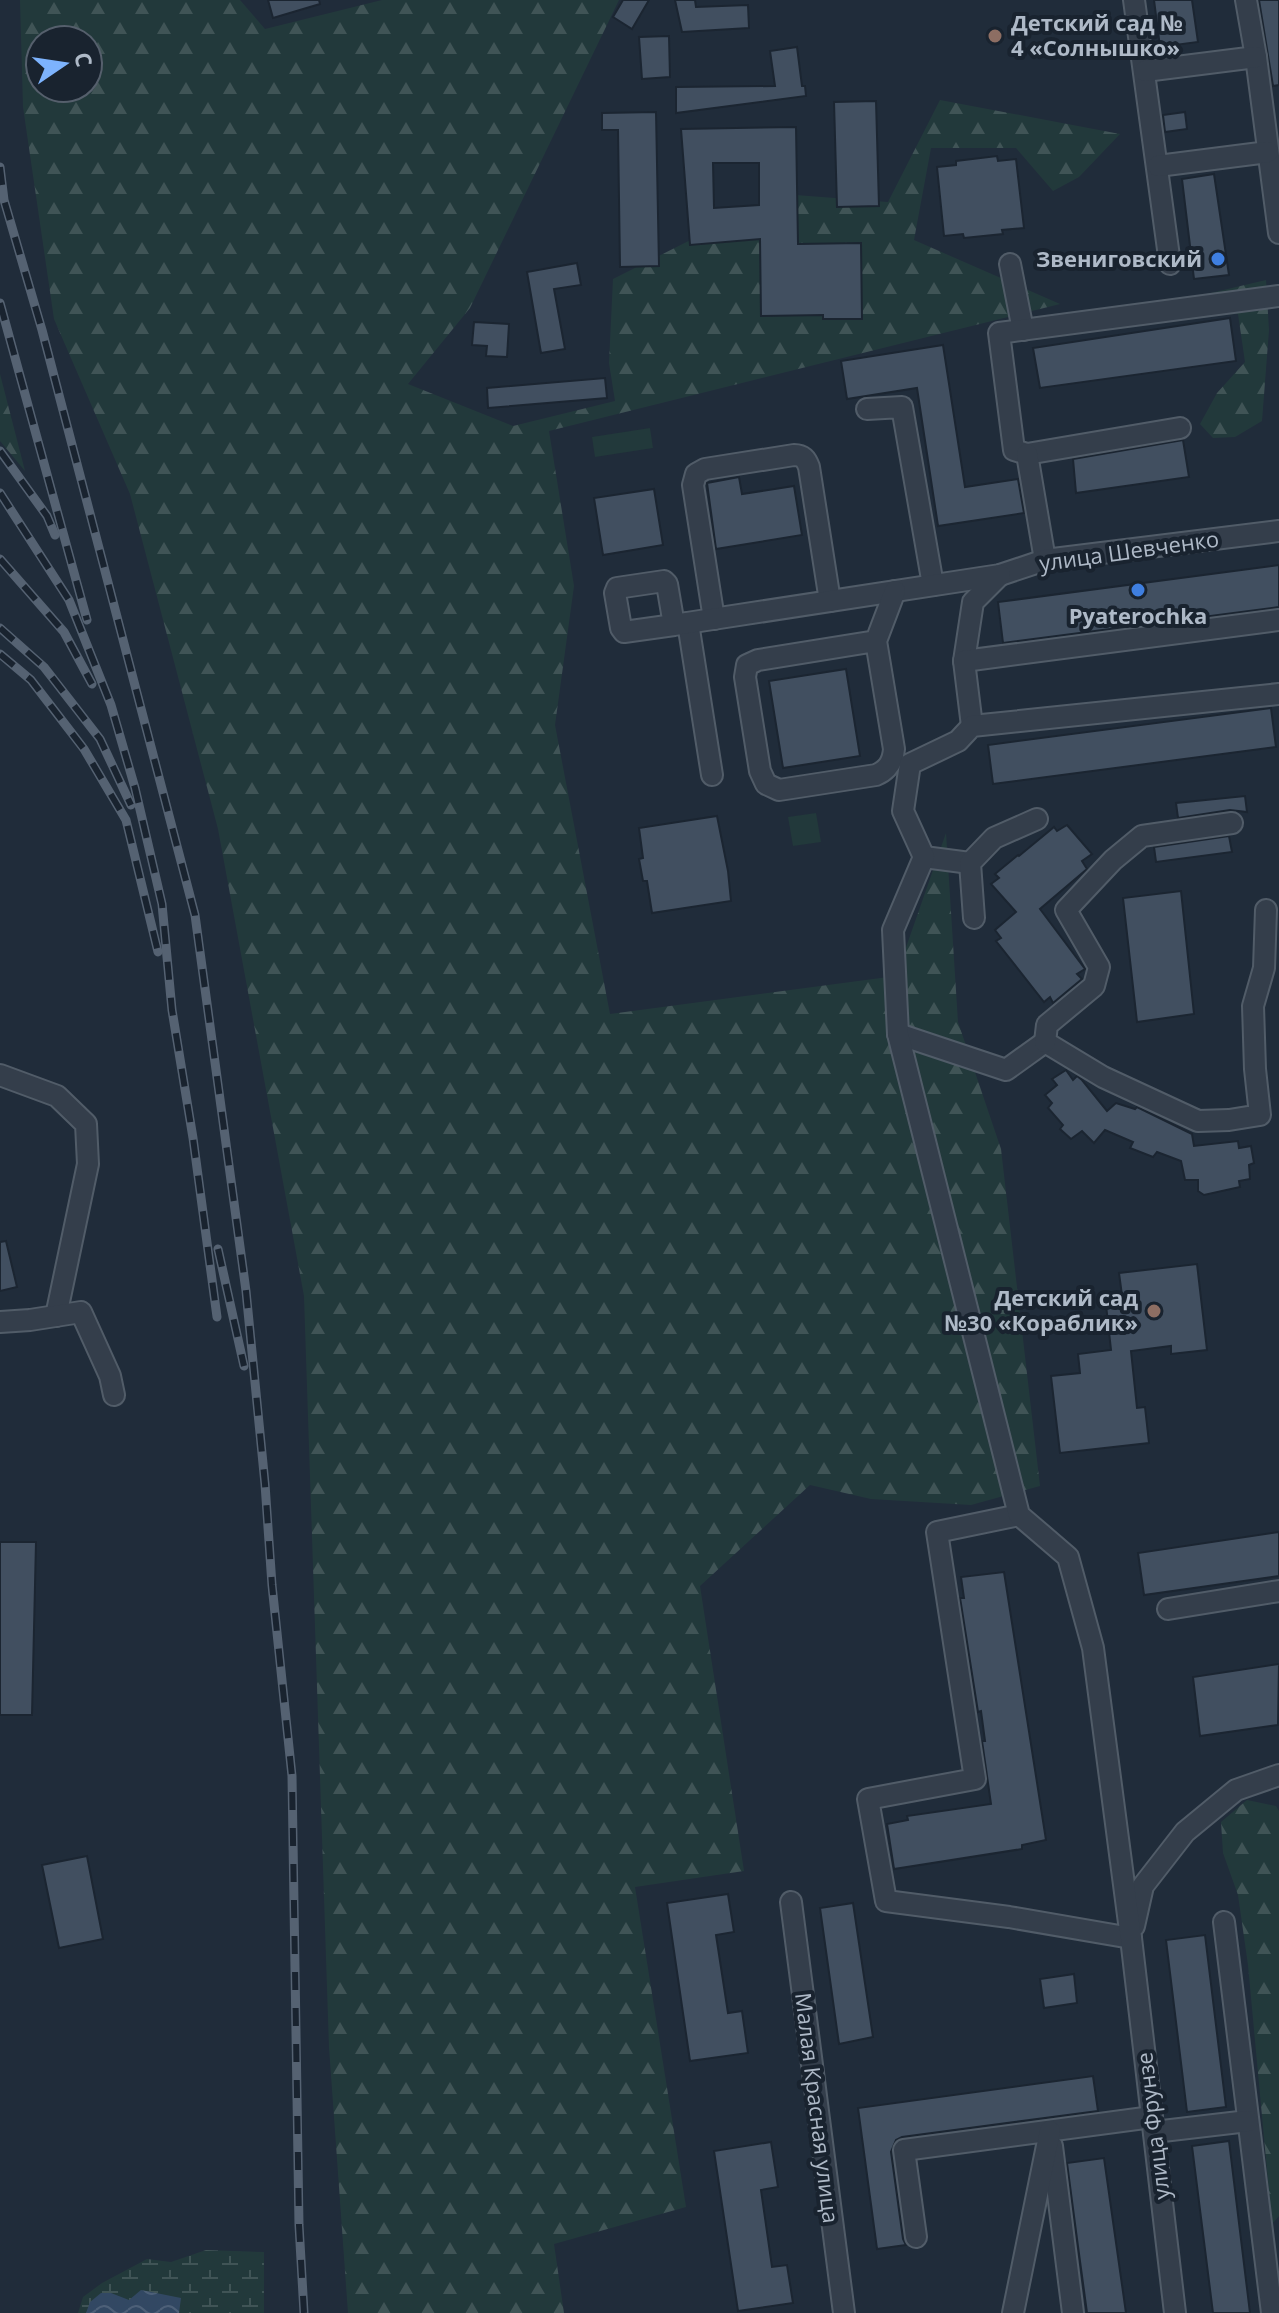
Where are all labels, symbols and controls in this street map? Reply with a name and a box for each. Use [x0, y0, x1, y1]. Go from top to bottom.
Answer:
place label: Детский сад № 4 «Солнышко» [1011, 7, 1183, 62]
north arrow [24, 24, 104, 104]
marker: Детский сад № 4 «Солнышко» [986, 27, 1004, 45]
text: С [68, 49, 101, 69]
place label: Звениговский [1036, 243, 1202, 273]
marker: Звениговский [1209, 250, 1227, 268]
street label: улица Шевченко [1037, 523, 1221, 577]
marker: Pyaterochka [1129, 581, 1147, 599]
place label: Pyaterochka [1069, 600, 1207, 630]
place label: Детский сад №30 «Кораблик» [944, 1282, 1138, 1337]
marker: Детский сад №30 «Кораблик» [1145, 1302, 1163, 1320]
street label: Малая Красная улица [789, 1991, 847, 2225]
street label: улица Фрунзе [1128, 2051, 1176, 2202]

